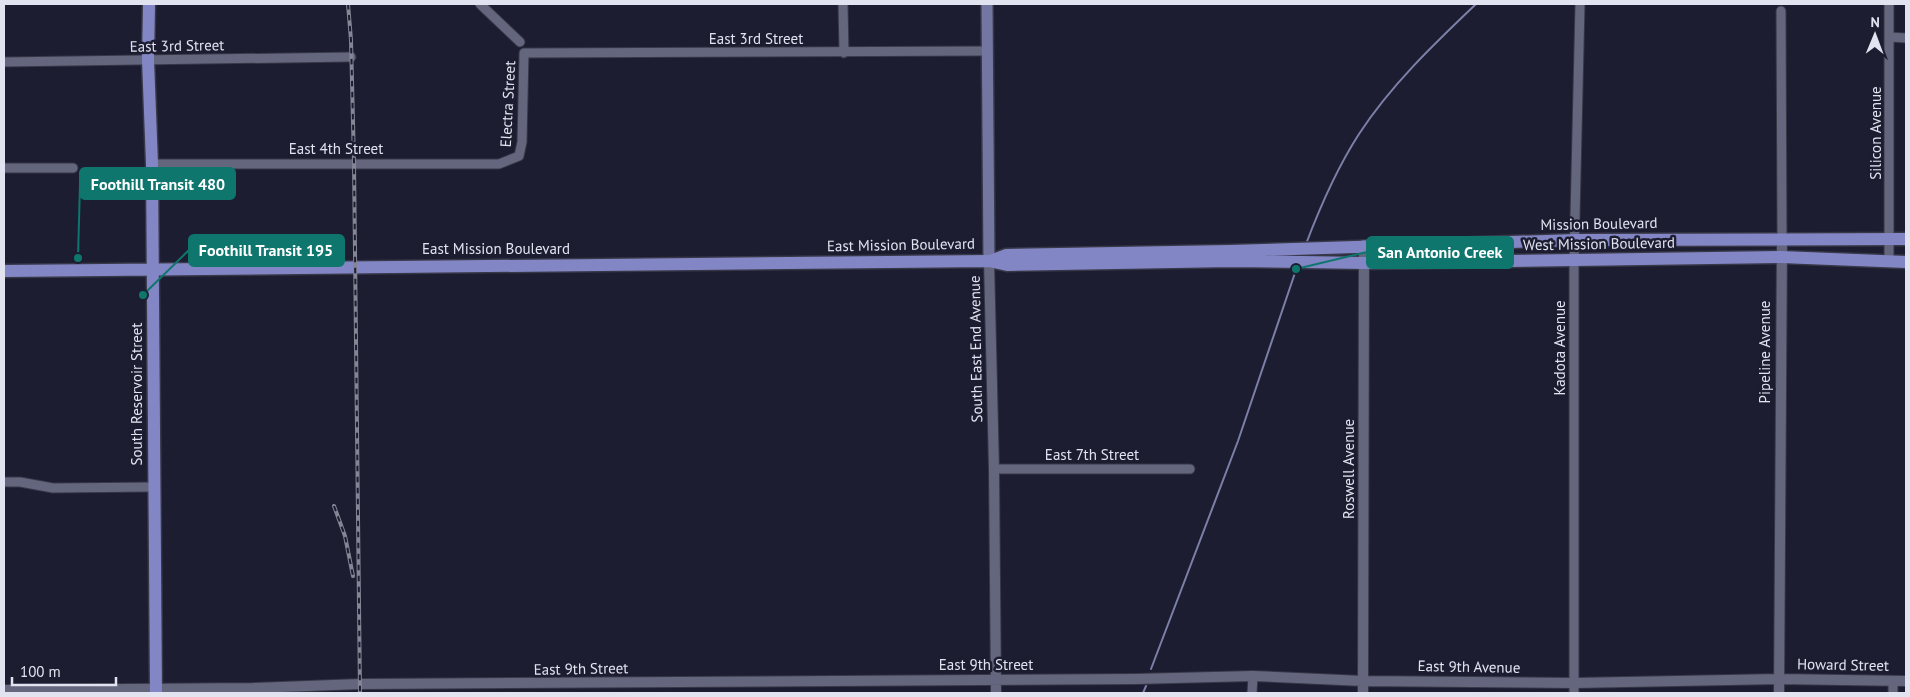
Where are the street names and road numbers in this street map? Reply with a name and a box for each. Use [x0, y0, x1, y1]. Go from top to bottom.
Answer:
street label: East 3rd Street [709, 29, 803, 48]
street label: East 3rd Street [130, 35, 224, 56]
street label: Electra Street [496, 60, 519, 148]
street label: Silicon Avenue [1866, 86, 1885, 180]
street label: East 4th Street [289, 139, 383, 158]
street label: Mission Boulevard [1540, 213, 1658, 234]
street label: West Mission Boulevard [1523, 233, 1675, 254]
street label: East Mission Boulevard [827, 234, 975, 255]
street label: East Mission Boulevard [422, 239, 570, 258]
street label: South East End Avenue [965, 275, 986, 423]
street label: Kadota Avenue [1550, 300, 1569, 396]
street label: Pipeline Avenue [1755, 301, 1774, 403]
street label: South Reservoir Street [127, 323, 146, 465]
street label: Roswell Avenue [1339, 419, 1358, 519]
street label: East 7th Street [1045, 445, 1139, 464]
street label: Howard Street [1797, 654, 1889, 675]
street label: East 9th Street [939, 655, 1033, 674]
street label: East 9th Avenue [1417, 656, 1521, 677]
street label: East 9th Street [533, 658, 628, 679]

